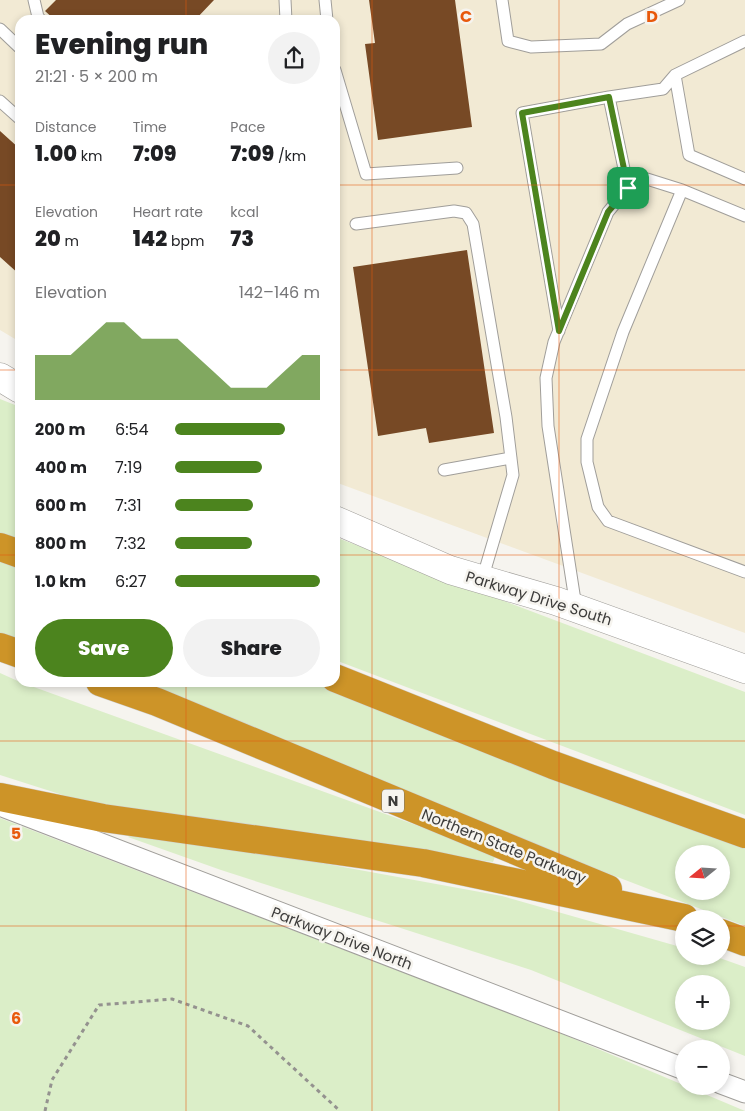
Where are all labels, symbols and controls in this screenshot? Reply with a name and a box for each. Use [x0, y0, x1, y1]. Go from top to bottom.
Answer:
text: C [460, 5, 472, 28]
text: D [646, 5, 658, 28]
text: Evening run [35, 25, 208, 64]
button: share [268, 32, 320, 84]
text: 21:21 · 5 × 200 m [35, 65, 158, 88]
text: Distance [35, 117, 96, 137]
text: Time [133, 117, 167, 137]
text: Pace [230, 117, 265, 137]
text: 1.00 [35, 139, 77, 168]
text: 7:09 [133, 139, 177, 168]
text: 7:09 [230, 139, 274, 168]
text: km [77, 146, 102, 166]
text: /km [274, 146, 306, 166]
pin [607, 167, 649, 209]
icon: arrive [614, 174, 642, 202]
text: Elevation [35, 202, 98, 222]
text: Heart rate [133, 202, 203, 222]
text: kcal [230, 202, 259, 222]
text: 20 [35, 224, 61, 253]
text: 142 [133, 224, 167, 253]
text: 73 [230, 224, 254, 253]
text: m [61, 231, 79, 251]
text: bpm [167, 231, 204, 251]
text: Elevation [35, 281, 107, 304]
text: 142–146 m [239, 281, 320, 304]
text: 200 m [35, 418, 85, 441]
text: 6:54 [115, 418, 149, 441]
text: 400 m [35, 456, 87, 479]
text: 7:19 [115, 456, 142, 479]
text: 600 m [35, 494, 86, 517]
text: 7:31 [115, 494, 142, 517]
text: 800 m [35, 532, 87, 555]
text: 7:32 [115, 532, 146, 555]
street label: Parkway Drive South [463, 566, 615, 630]
text: 1.0 km [35, 570, 86, 593]
text: 6:27 [115, 570, 147, 593]
button: Save [35, 619, 173, 677]
button: Share [183, 619, 320, 677]
road number: N [382, 789, 404, 812]
street label: Northern State Parkway [419, 803, 590, 889]
text: 5 [11, 822, 21, 845]
north arrow [675, 845, 730, 900]
map controls [675, 845, 730, 1095]
street label: Parkway Drive North [268, 901, 416, 975]
button: layers [675, 910, 730, 965]
button: + [675, 975, 730, 1030]
text: 6 [11, 1007, 21, 1030]
button: − [675, 1040, 730, 1095]

